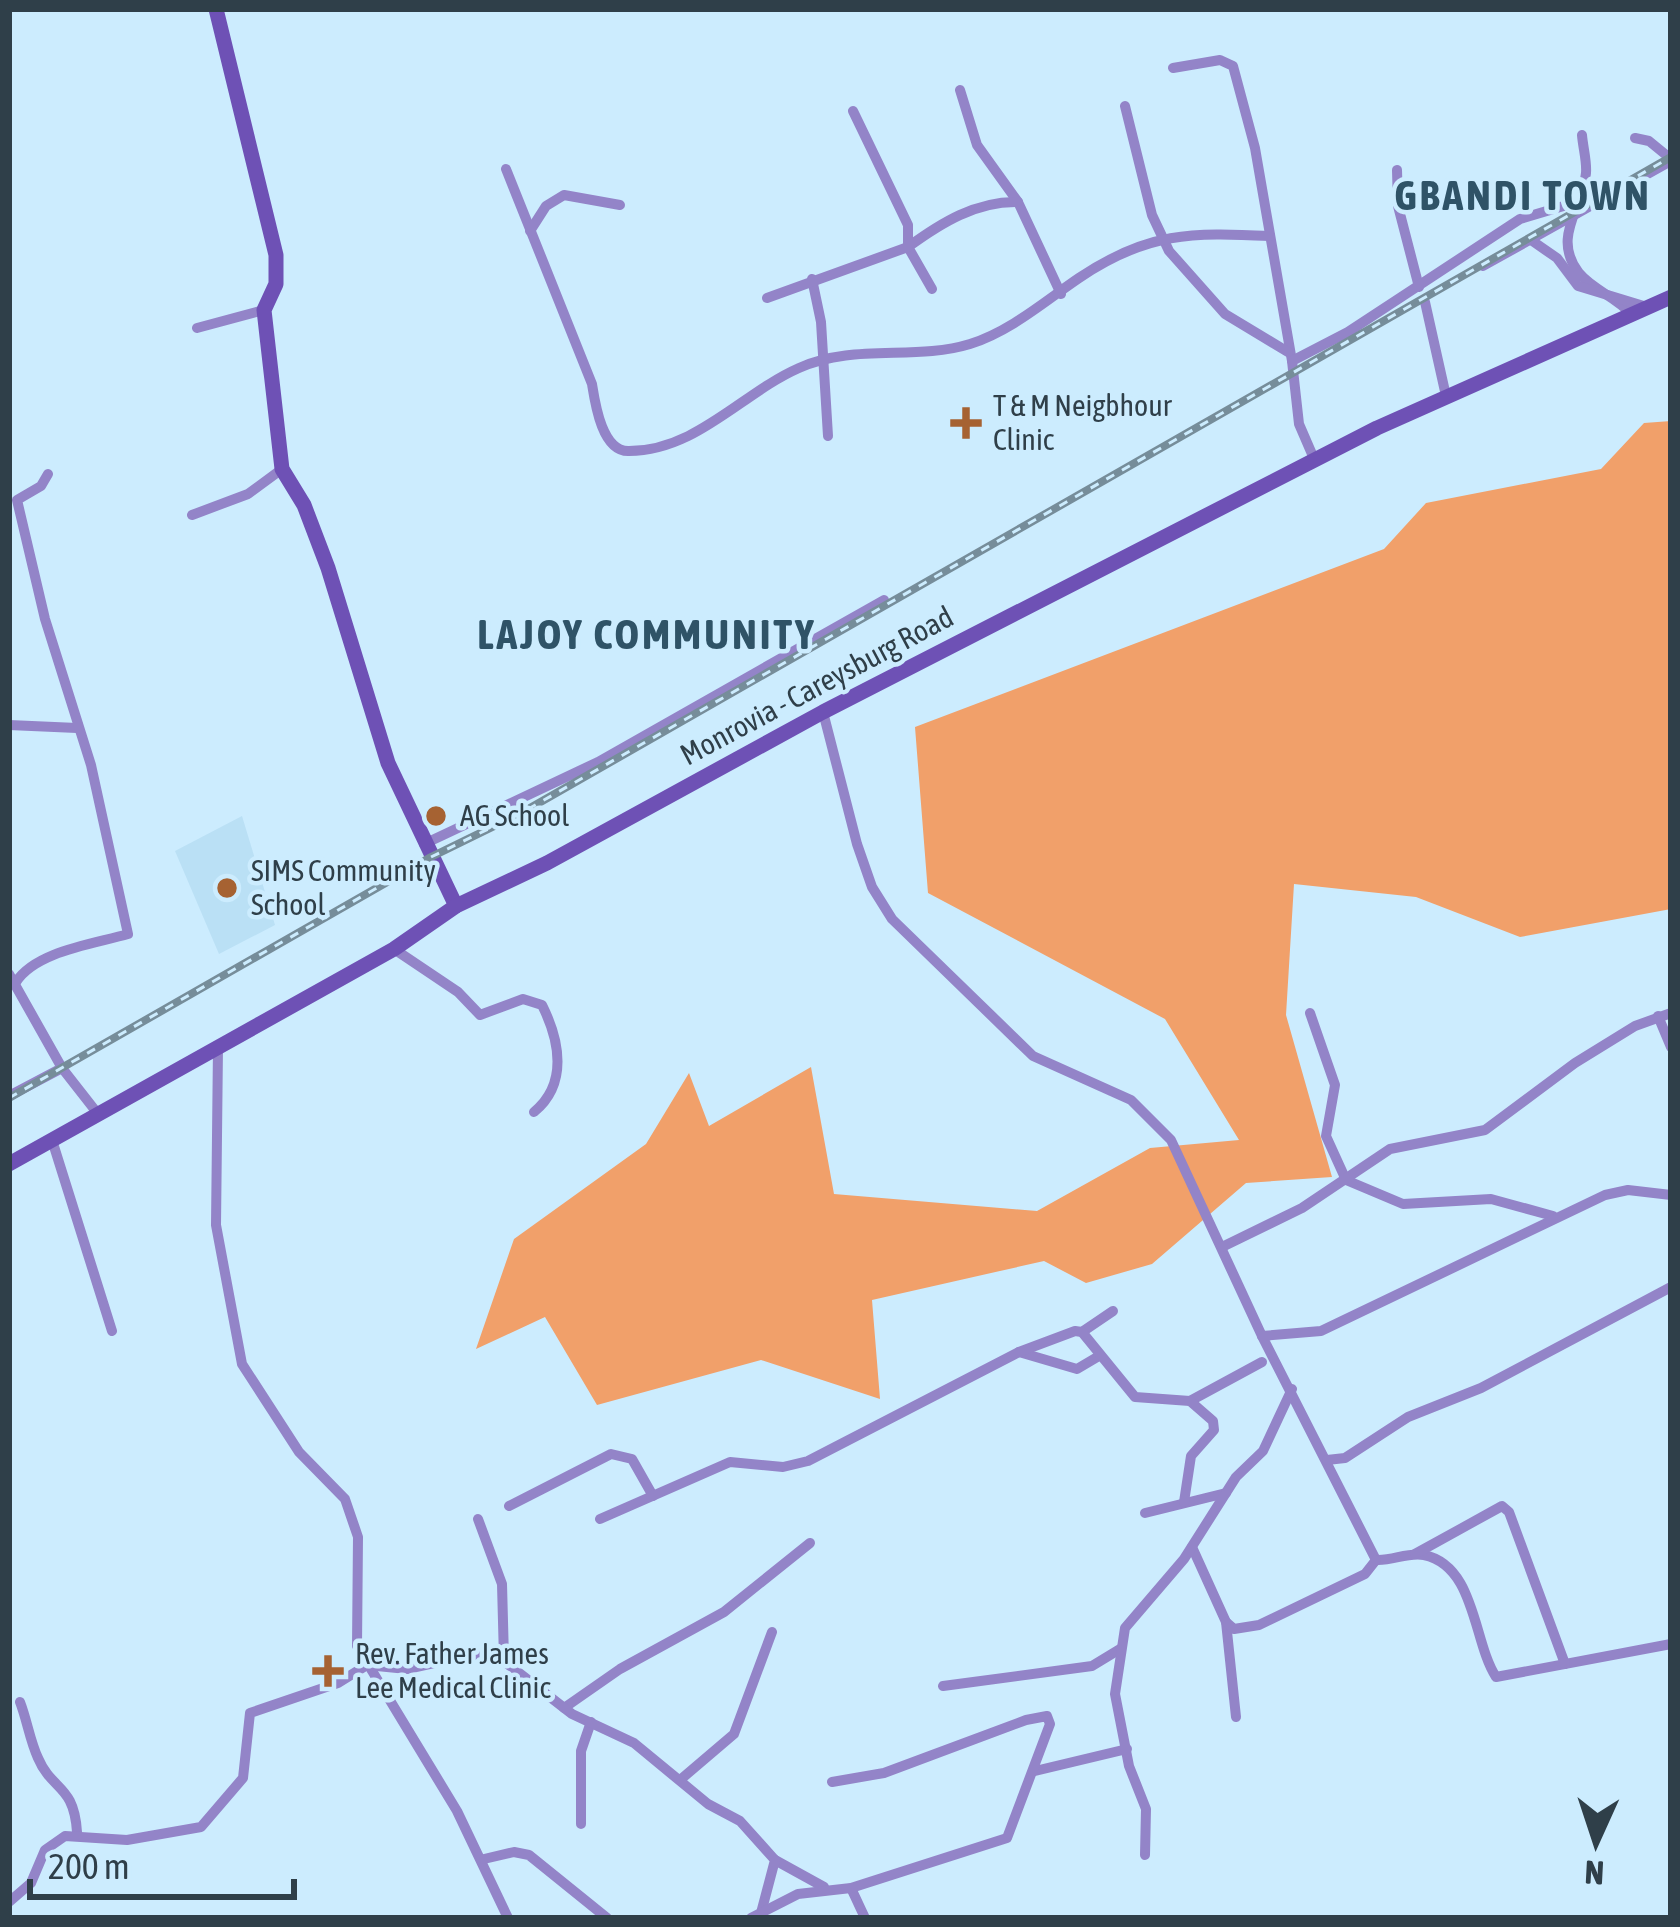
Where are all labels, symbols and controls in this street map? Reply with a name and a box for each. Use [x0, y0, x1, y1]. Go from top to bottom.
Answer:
district label: GBANDI TOWN [1394, 171, 1652, 219]
place label: T & M Neigbhour Clinic [993, 388, 1173, 456]
marker: T & M Neigbhour Clinic [950, 407, 982, 439]
street label: Monrovia - Careysburg Road [674, 599, 959, 771]
district label: LAJOY COMMUNITY [477, 610, 817, 658]
place label: AG School [460, 798, 569, 832]
marker: AG School [423, 803, 449, 829]
place label: SIMS Community School [251, 853, 436, 921]
marker: SIMS Community School [214, 875, 240, 901]
place label: Rev. Father James Lee Medical Clinic [355, 1636, 551, 1704]
marker: Rev. Father James Lee Medical Clinic [312, 1655, 344, 1687]
north arrow [1536, 1783, 1656, 1903]
scale bar [30, 1825, 294, 1899]
text: 200 m [48, 1845, 130, 1887]
text: N [1584, 1853, 1605, 1892]

